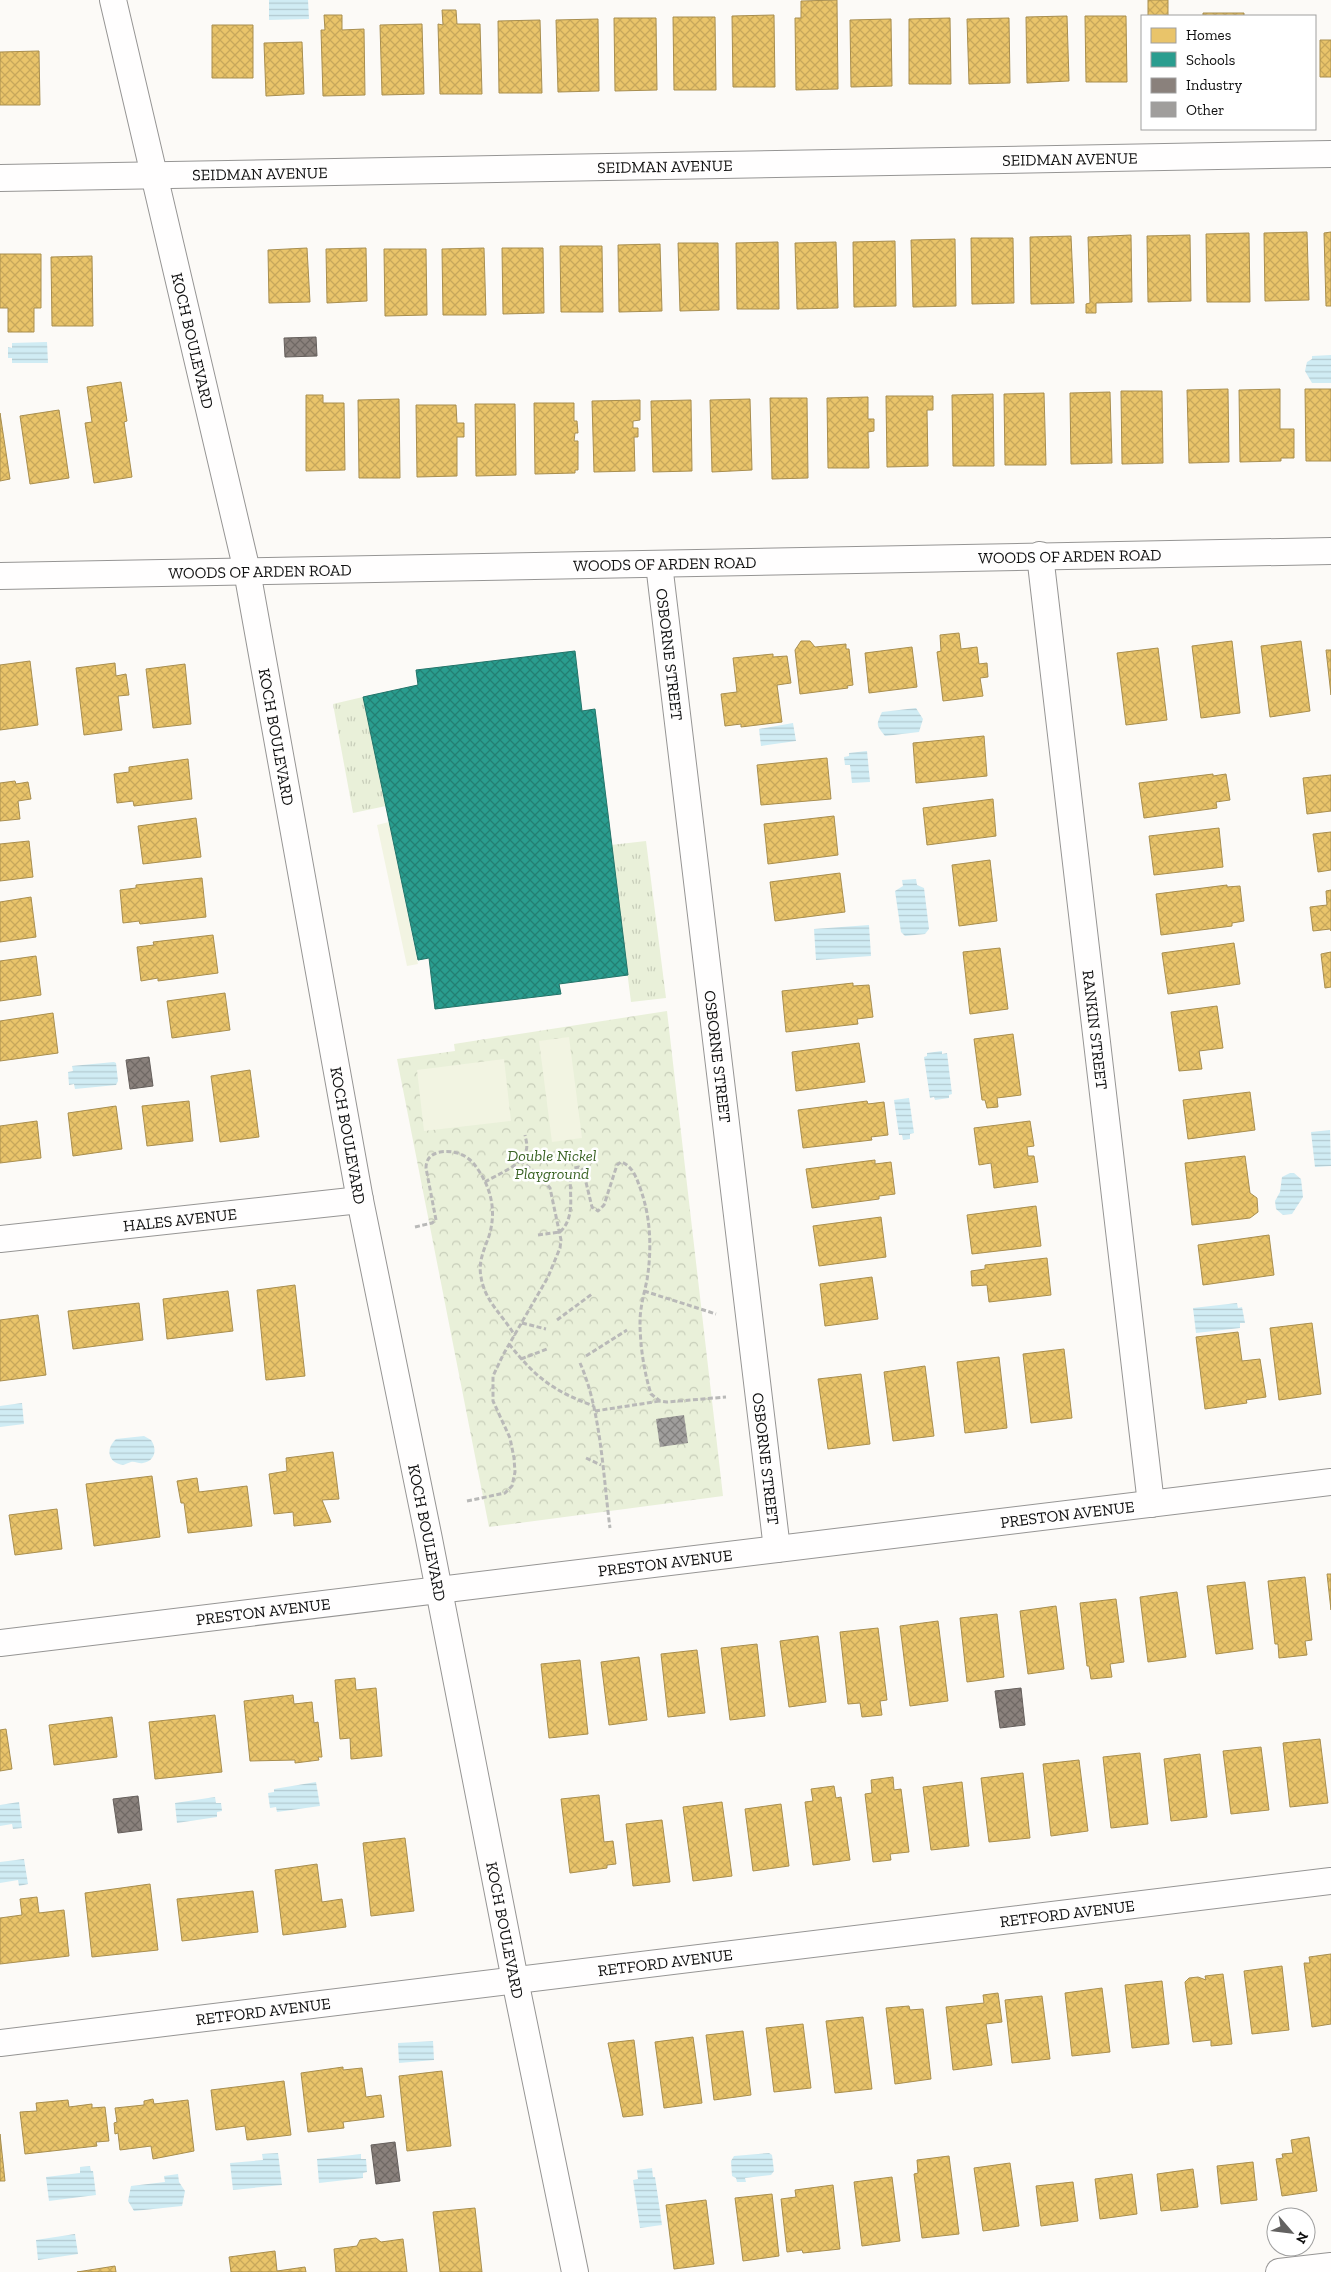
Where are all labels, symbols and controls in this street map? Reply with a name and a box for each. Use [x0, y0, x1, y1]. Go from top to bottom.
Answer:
legend [1141, 15, 1316, 130]
text: Homes [1186, 26, 1231, 44]
text: Schools [1186, 51, 1235, 69]
text: Industry [1186, 76, 1243, 94]
text: Other [1186, 101, 1224, 119]
street label: SEIDMAN AVENUE [1002, 148, 1138, 169]
street label: SEIDMAN AVENUE [597, 155, 733, 177]
street label: SEIDMAN AVENUE [192, 163, 328, 184]
street label: KOCH BOULEVARD [168, 271, 218, 411]
street label: WOODS OF ARDEN ROAD [978, 545, 1162, 567]
street label: WOODS OF ARDEN ROAD [573, 552, 757, 575]
street label: WOODS OF ARDEN ROAD [168, 560, 352, 582]
street label: OSBORNE STREET [652, 587, 687, 722]
street label: KOCH BOULEVARD [255, 667, 298, 807]
street label: RANKIN STREET [1079, 969, 1112, 1091]
street label: OSBORNE STREET [701, 989, 735, 1124]
street label: KOCH BOULEVARD [327, 1065, 370, 1206]
park label: Double Nickel Playground [507, 1146, 597, 1183]
street label: HALES AVENUE [122, 1204, 238, 1235]
street label: OSBORNE STREET [749, 1391, 784, 1526]
street label: KOCH BOULEVARD [405, 1463, 450, 1603]
street label: PRESTON AVENUE [999, 1496, 1135, 1531]
street label: PRESTON AVENUE [597, 1545, 733, 1580]
street label: PRESTON AVENUE [195, 1594, 331, 1629]
street label: KOCH BOULEVARD [483, 1860, 528, 2000]
street label: RETFORD AVENUE [999, 1895, 1136, 1931]
street label: RETFORD AVENUE [597, 1944, 734, 1980]
street label: RETFORD AVENUE [195, 1993, 332, 2029]
north arrow [1266, 2207, 1316, 2257]
text: N [1292, 2229, 1312, 2247]

